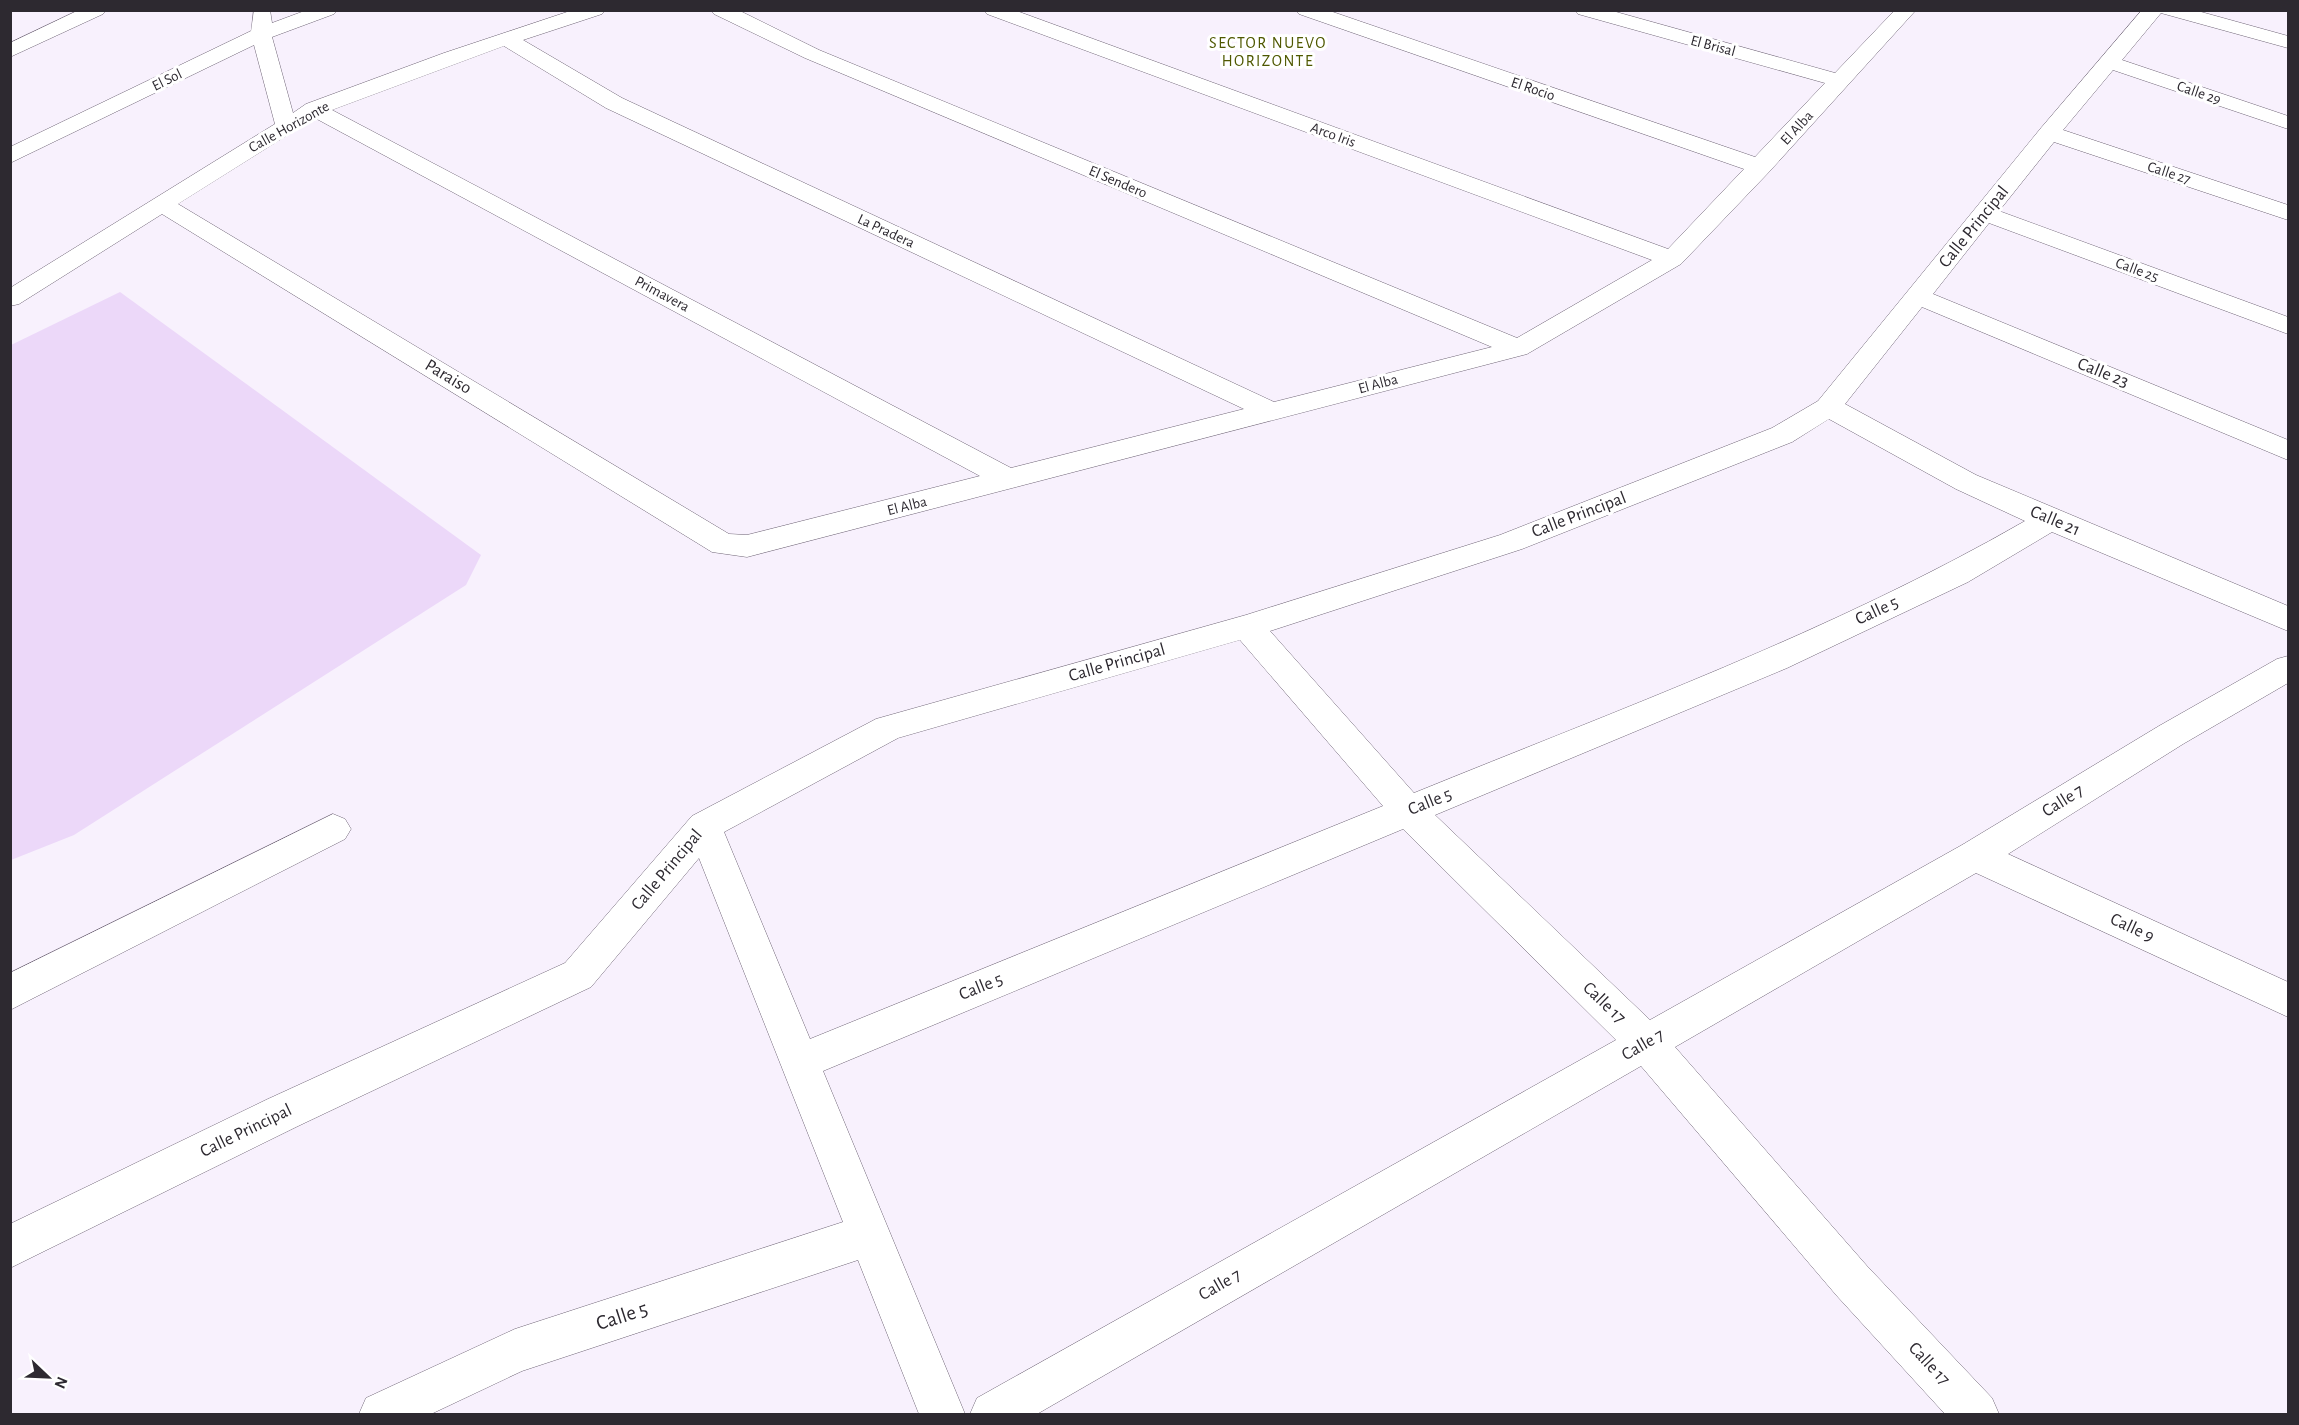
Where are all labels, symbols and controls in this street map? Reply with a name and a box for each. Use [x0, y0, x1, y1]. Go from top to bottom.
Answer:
street label: El Brisal [1689, 33, 1737, 59]
district label: SECTOR NUEVO HORIZONTE [1209, 35, 1327, 69]
street label: El Sol [150, 66, 184, 94]
street label: El Rocio [1509, 75, 1557, 103]
street label: Calle 29 [2175, 79, 2223, 107]
street label: Calle Horizonte [246, 99, 332, 155]
street label: El Alba [1778, 108, 1816, 148]
street label: Arco Iris [1308, 120, 1358, 150]
street label: Calle 27 [2145, 159, 2193, 187]
street label: El Sendero [1087, 163, 1149, 201]
street label: Calle Principal [1936, 183, 2012, 271]
street label: La Pradera [855, 211, 917, 251]
street label: Calle 25 [2113, 255, 2161, 285]
street label: Primavera [632, 273, 692, 315]
street label: Calle 23 [2075, 355, 2131, 391]
street label: Paraiso [422, 356, 475, 398]
street label: El Alba [1357, 372, 1400, 396]
street label: Calle Principal [1529, 489, 1629, 541]
street label: El Alba [886, 494, 928, 518]
street label: Calle 21 [2027, 503, 2083, 539]
street label: Calle 5 [1853, 593, 1901, 629]
street label: Calle Principal [1067, 641, 1167, 685]
street label: Calle 7 [2039, 781, 2087, 821]
street label: Calle 5 [1406, 785, 1454, 819]
street label: Calle Principal [628, 826, 706, 914]
street label: Calle 9 [2107, 910, 2157, 946]
street label: Calle 5 [957, 970, 1005, 1004]
street label: Calle 17 [1579, 979, 1629, 1027]
street label: Calle 7 [1619, 1026, 1667, 1064]
street label: Calle Principal [197, 1101, 295, 1161]
street label: Calle 7 [1196, 1266, 1244, 1304]
street label: Calle 5 [594, 1298, 650, 1334]
street label: Calle 17 [1905, 1339, 1953, 1389]
north arrow [18, 1347, 78, 1407]
text: N [51, 1374, 70, 1391]

